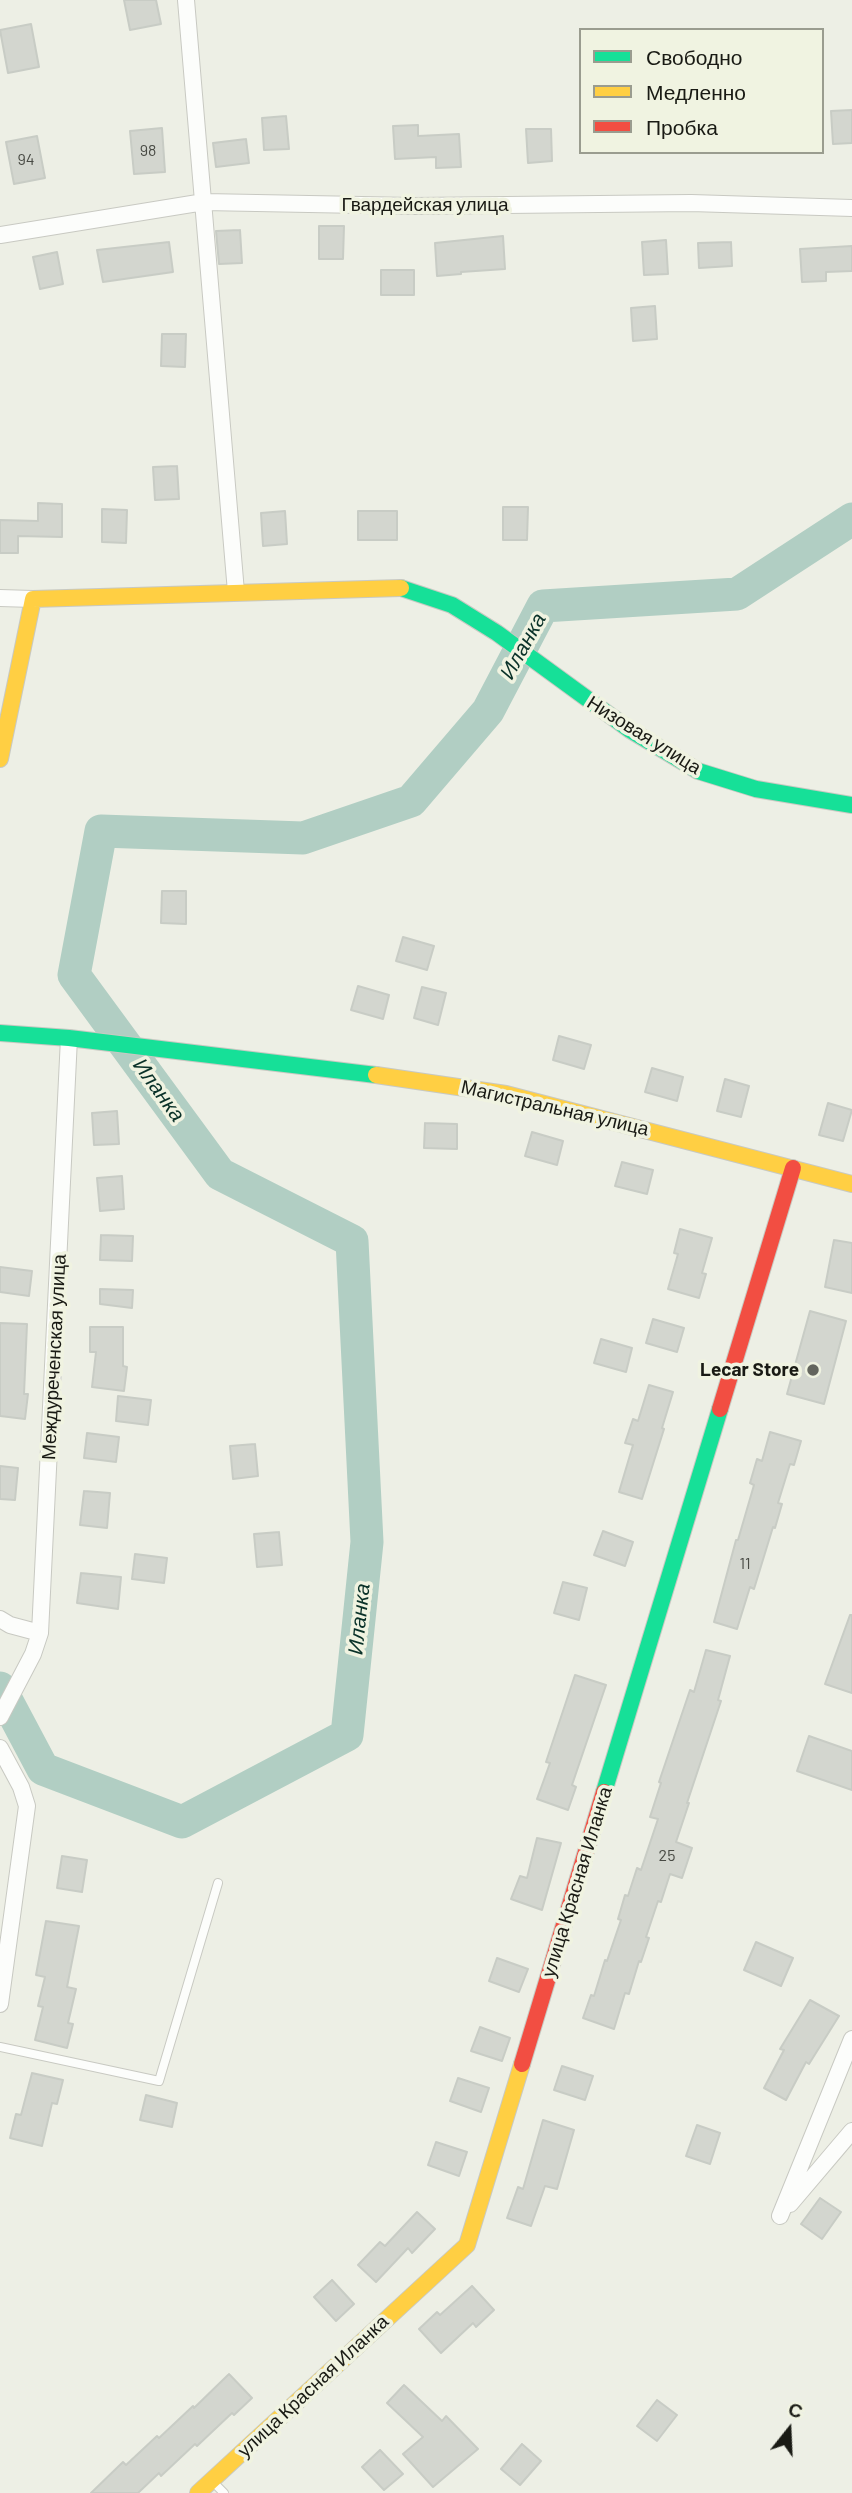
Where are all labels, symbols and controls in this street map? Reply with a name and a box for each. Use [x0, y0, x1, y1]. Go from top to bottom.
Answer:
legend [579, 28, 824, 154]
text: Свободно [646, 44, 743, 69]
text: Медленно [646, 79, 746, 104]
text: Пробка [646, 114, 718, 139]
house number: 98 [140, 141, 156, 161]
house number: 94 [17, 150, 35, 170]
street label: Гвардейская улица [341, 194, 509, 216]
water label: Иланка [495, 609, 551, 683]
street label: Низовая улица [583, 691, 705, 779]
water label: Иланка [128, 1054, 190, 1126]
street label: Магистральная улица [459, 1075, 651, 1141]
street label: Междуреченская улица [37, 1254, 71, 1460]
place label: Lecar Store [700, 1359, 799, 1381]
marker: Lecar Store [805, 1362, 821, 1378]
house number: 11 [739, 1554, 751, 1574]
water label: Иланка [343, 1582, 375, 1656]
street label: улица Красная Иланка [537, 1784, 617, 1980]
house number: 25 [659, 1846, 675, 1866]
street label: улица Красная Иланка [233, 2310, 393, 2462]
north arrow [754, 2395, 824, 2465]
text: С [786, 2396, 806, 2423]

